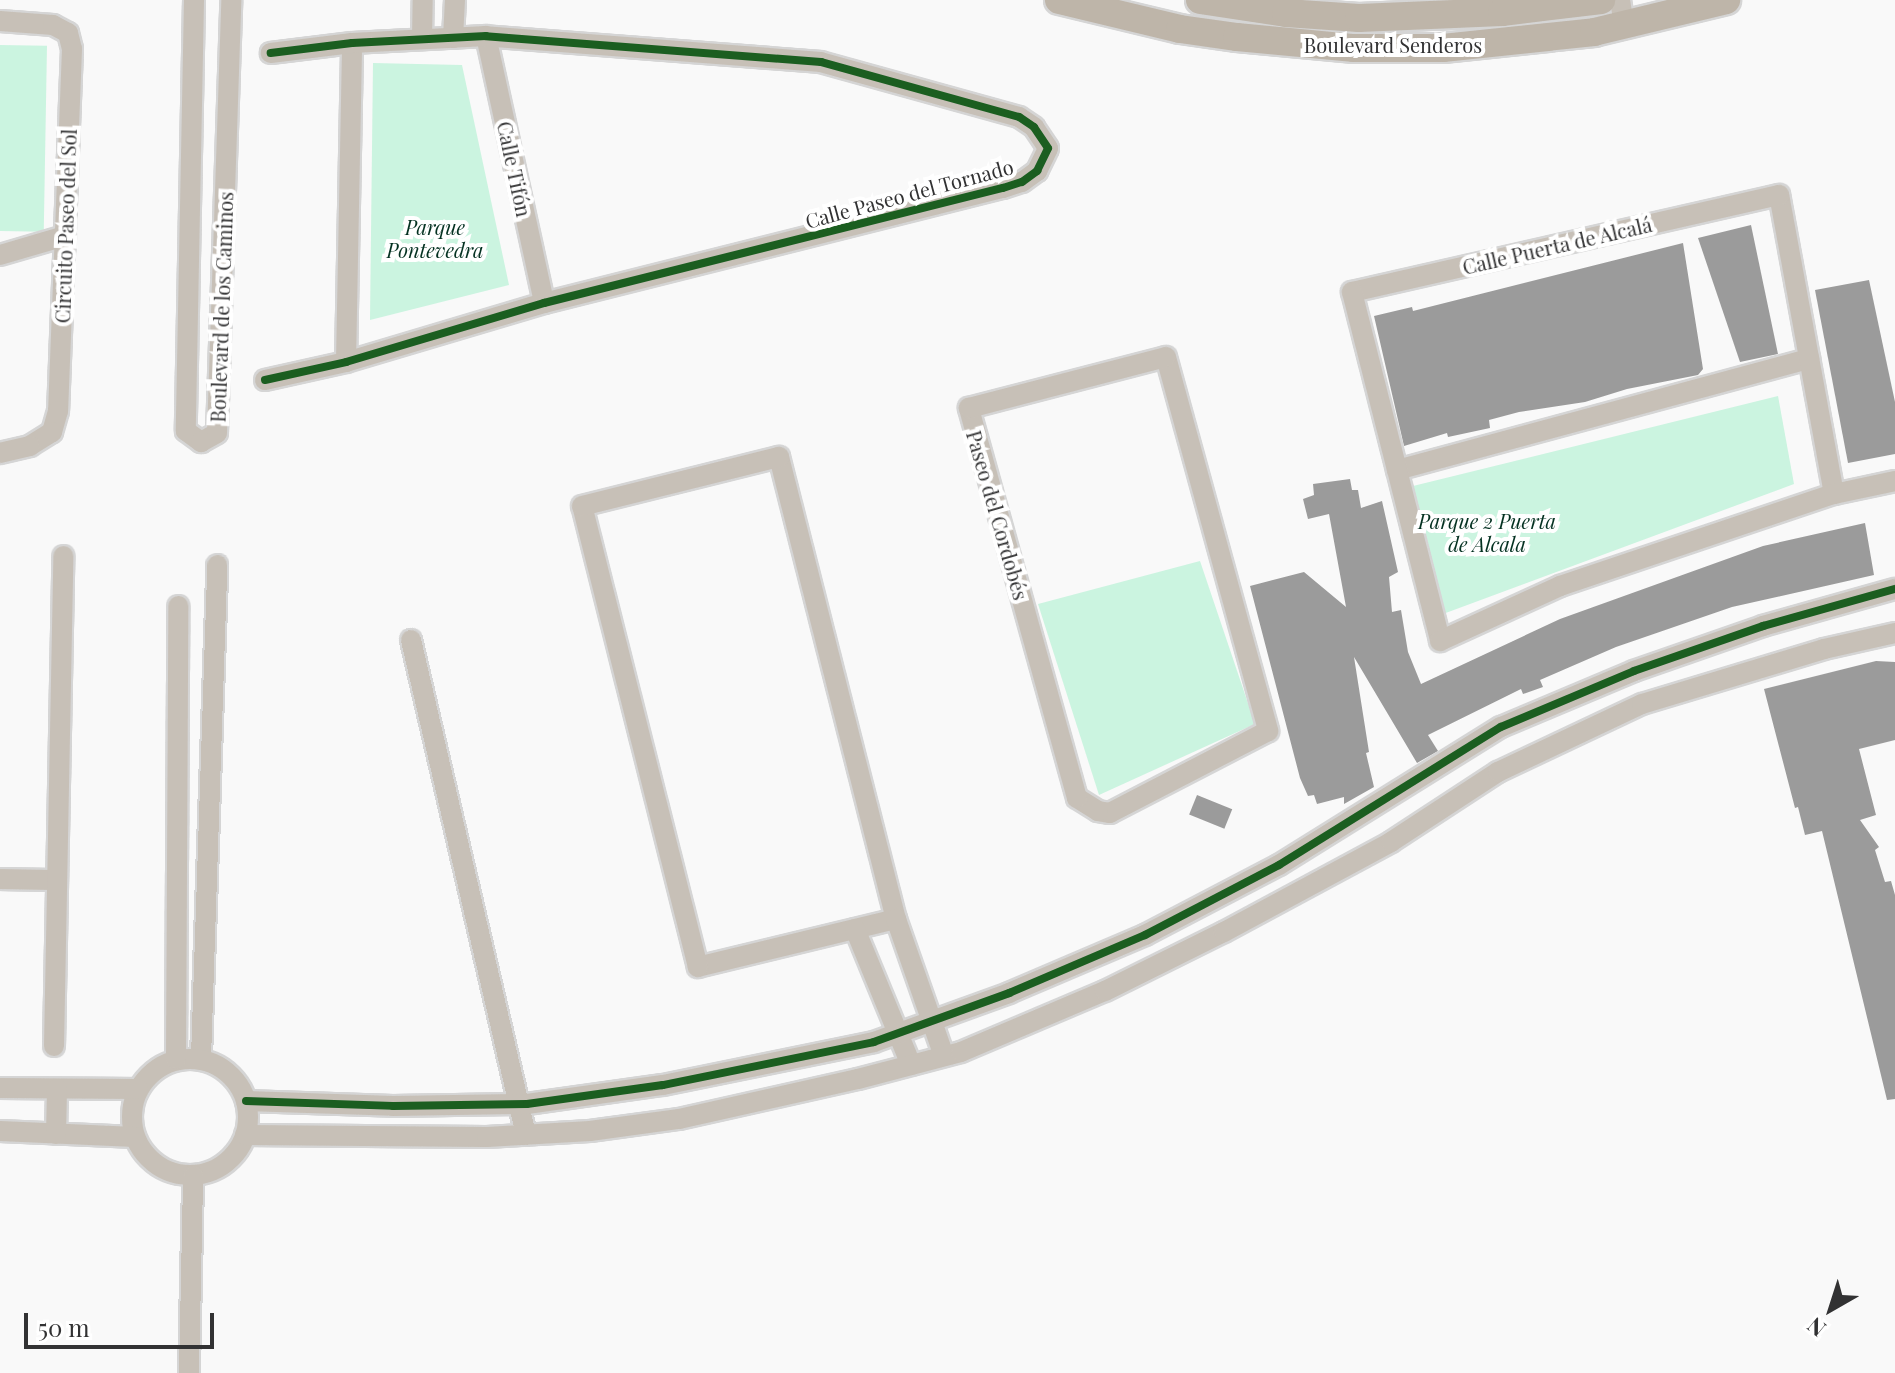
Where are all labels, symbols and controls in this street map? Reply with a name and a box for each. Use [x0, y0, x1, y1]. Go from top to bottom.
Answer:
street label: Boulevard Senderos [1304, 32, 1482, 56]
street label: Calle Tifón [493, 119, 537, 219]
street label: Circuito Paseo del Sol [50, 128, 80, 324]
street label: Calle Paseo del Tornado [802, 154, 1016, 232]
street label: Boulevard de los Caminos [205, 191, 237, 423]
street label: Calle Puerta de Alcalá [1459, 211, 1655, 279]
park label: Parque Pontevedra [387, 215, 483, 262]
street label: Paseo del Cordobés [962, 428, 1034, 602]
park label: Parque 2 Puerta de Alcala [1418, 508, 1556, 555]
north arrow [1791, 1269, 1871, 1349]
scale bar [28, 1297, 218, 1347]
text: 50 m [38, 1311, 90, 1343]
text: N [1800, 1311, 1832, 1344]

